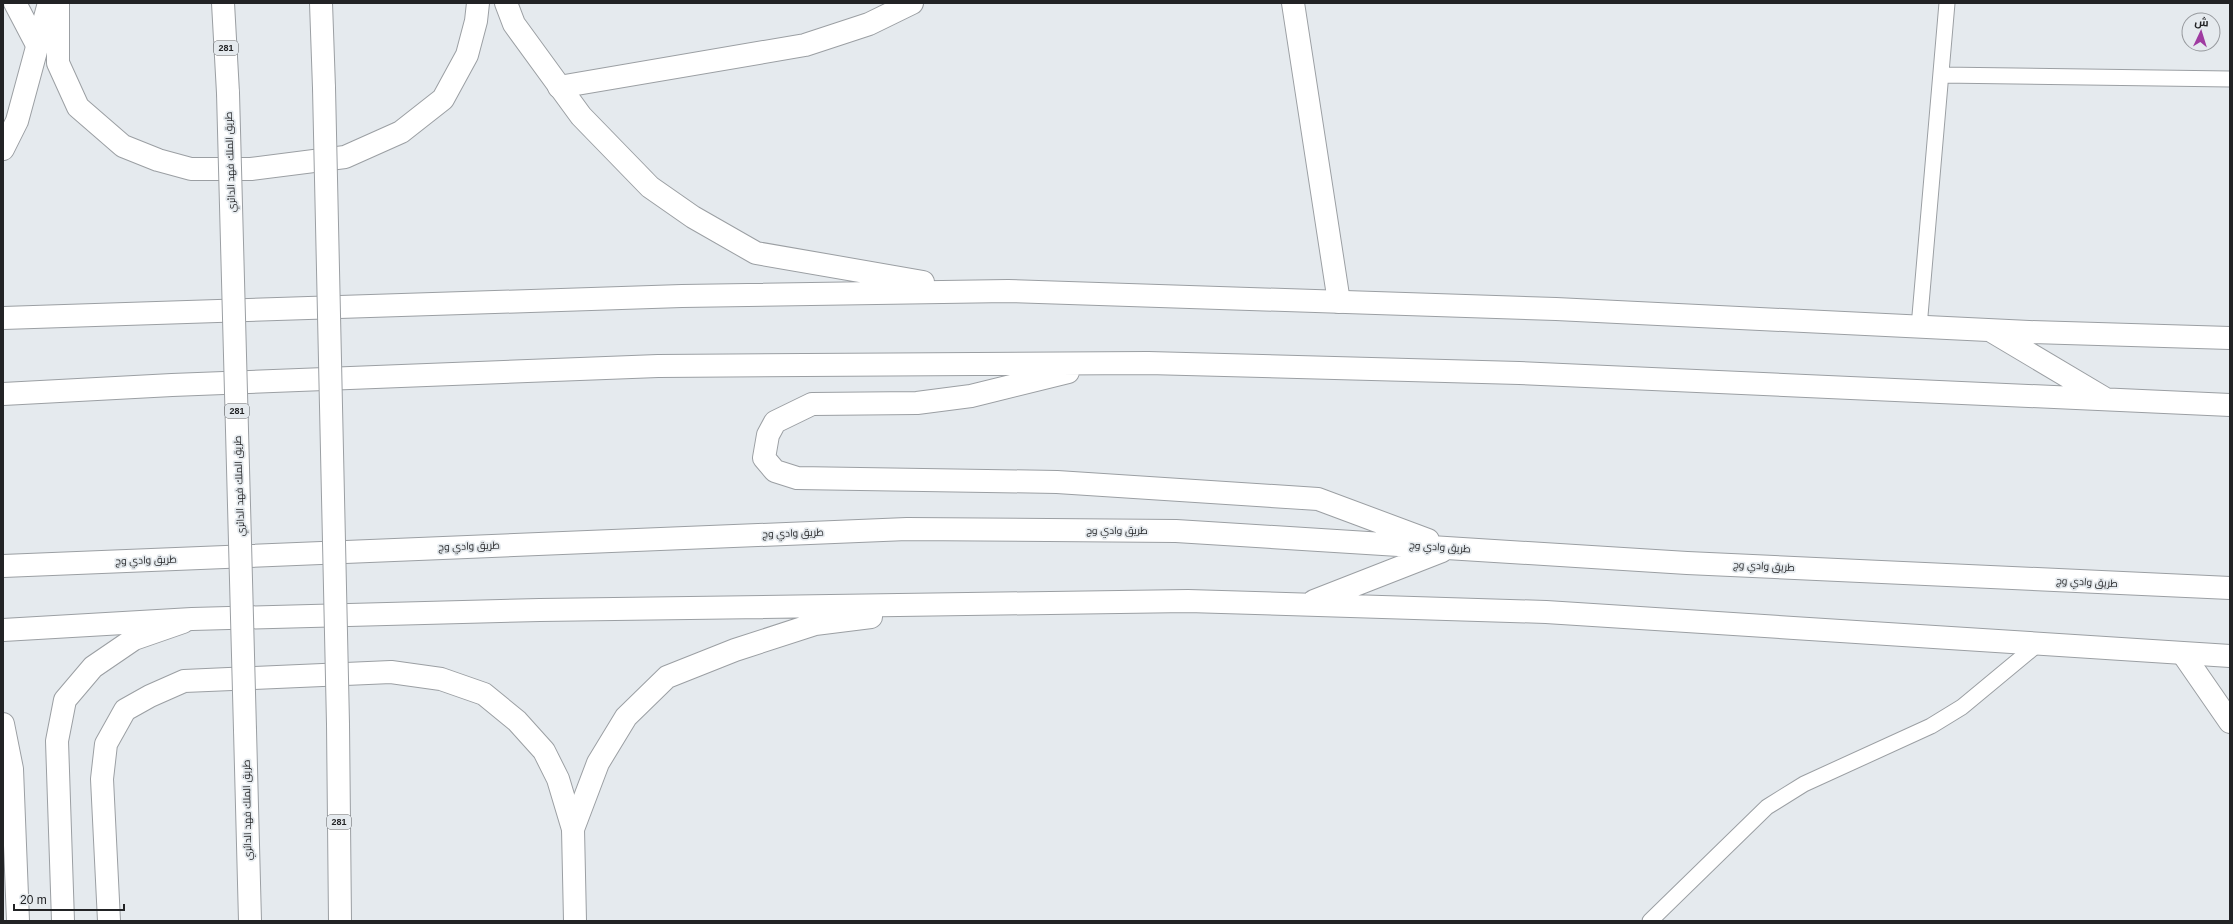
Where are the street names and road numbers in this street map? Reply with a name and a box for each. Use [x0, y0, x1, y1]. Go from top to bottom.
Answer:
road number: 281 [214, 41, 238, 55]
street label: طريق الملك فهد الدائري [223, 111, 239, 213]
road number: 281 [225, 404, 249, 418]
street label: طريق الملك فهد الدائري [232, 435, 248, 537]
street label: طريق وادي وج [1086, 525, 1148, 538]
street label: طريق وادي وج [762, 526, 824, 542]
street label: طريق وادي وج [438, 539, 500, 555]
street label: طريق وادي وج [1409, 539, 1471, 557]
street label: طريق وادي وج [115, 553, 177, 569]
street label: طريق وادي وج [1733, 559, 1795, 575]
street label: طريق وادي وج [2056, 575, 2118, 591]
street label: طريق الملك فهد الدائري [241, 760, 255, 860]
road number: 281 [327, 815, 351, 829]

